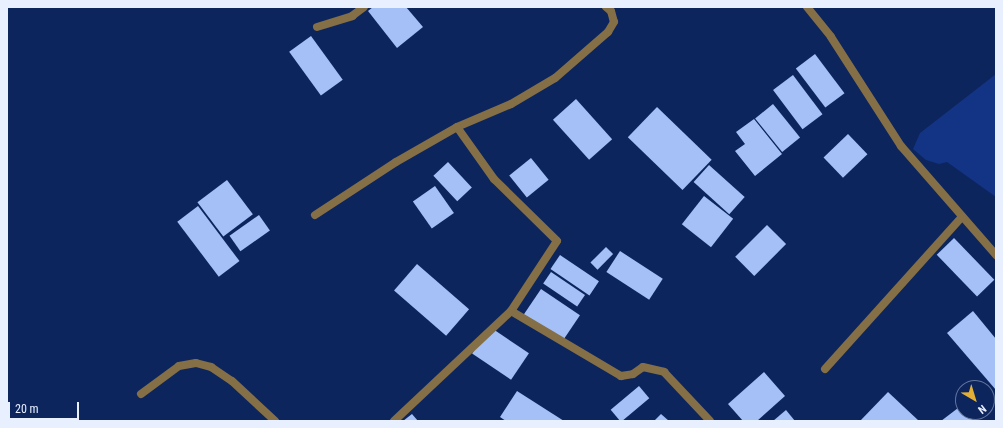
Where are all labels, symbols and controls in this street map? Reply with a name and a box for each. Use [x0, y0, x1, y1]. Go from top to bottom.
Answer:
north arrow [955, 380, 995, 420]
scale bar [10, 394, 81, 420]
text: 20 m [15, 402, 39, 416]
text: N [975, 402, 989, 416]

